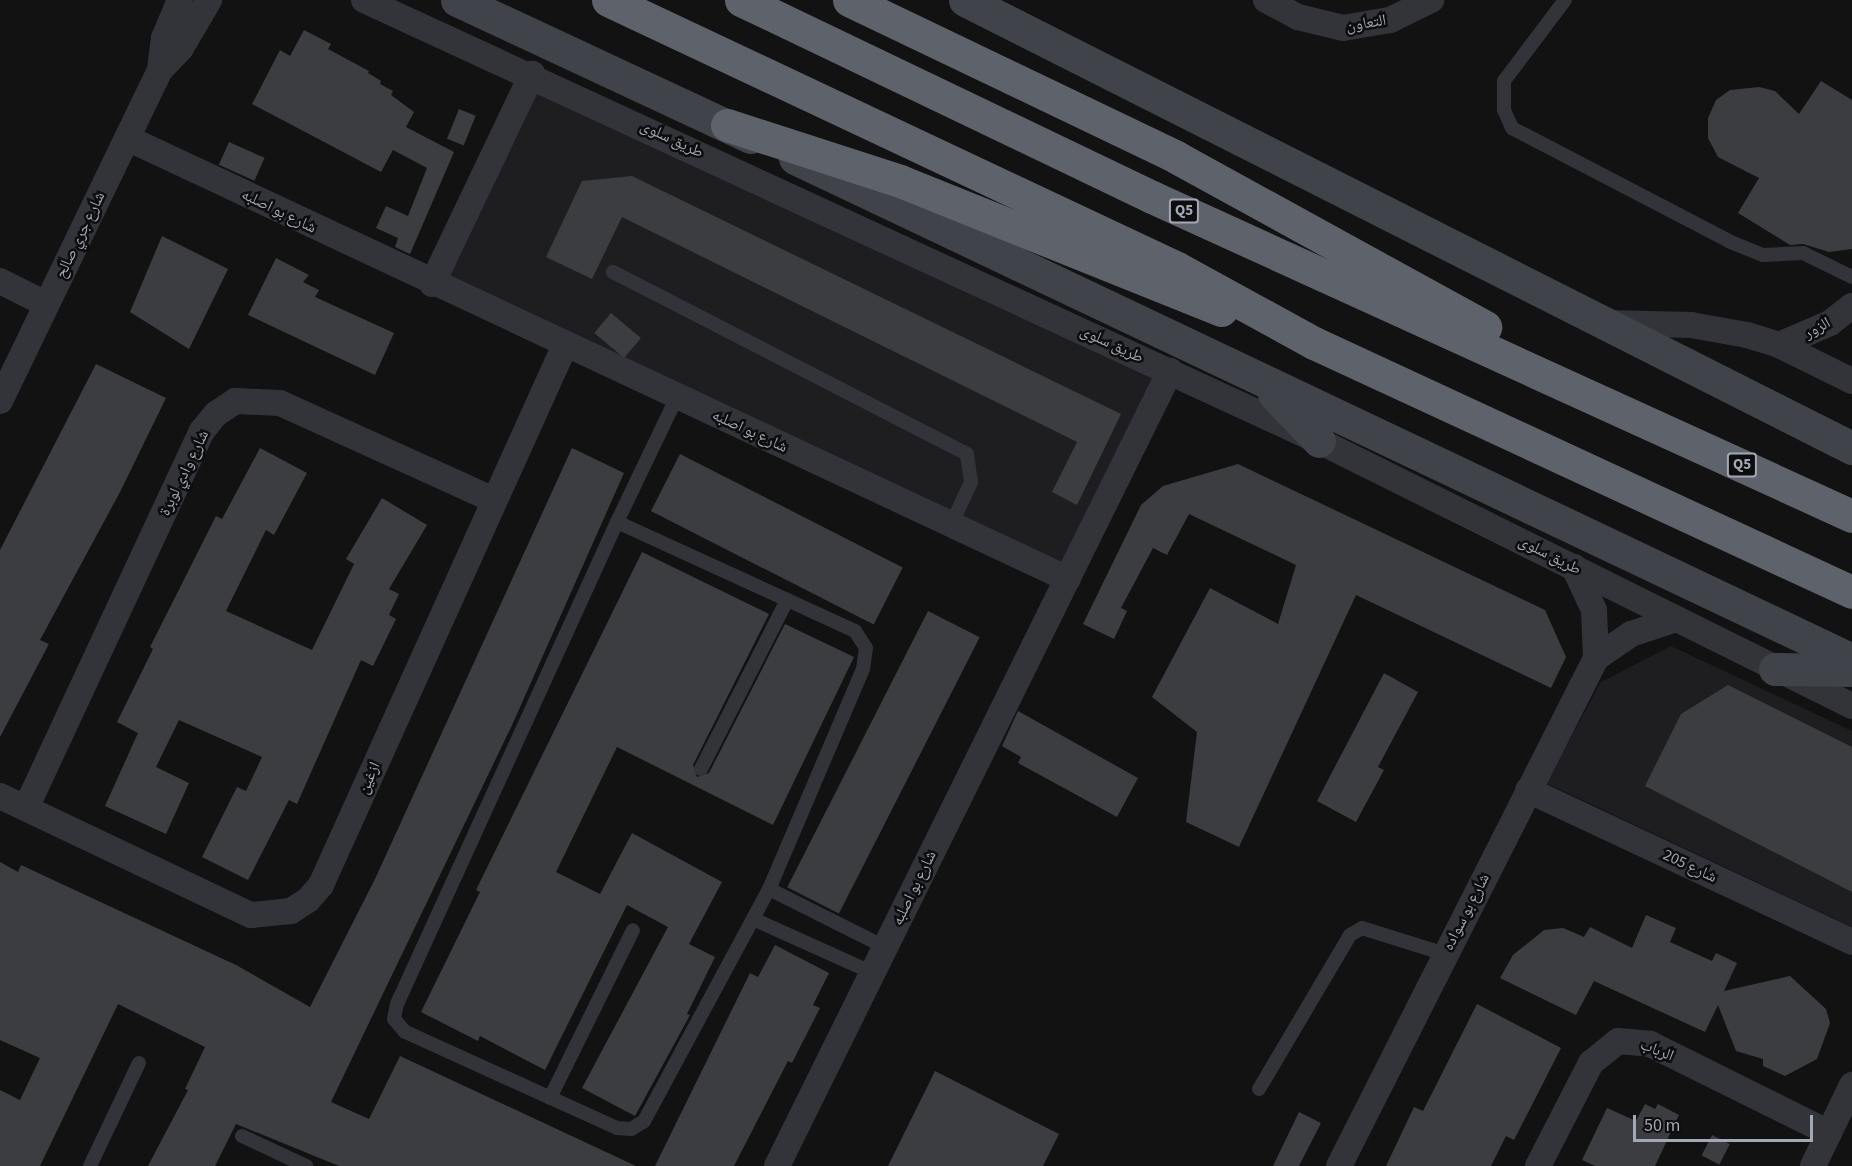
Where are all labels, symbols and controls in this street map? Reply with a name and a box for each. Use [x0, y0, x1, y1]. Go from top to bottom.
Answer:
street label: التعاون [1344, 10, 1388, 36]
street label: طريق سلوى [637, 116, 707, 162]
street label: شارع بو اصلبه [238, 185, 320, 237]
street label: شارع جري صالح [51, 189, 109, 281]
road number: Q5 [1168, 199, 1200, 223]
street label: الزور [1800, 313, 1834, 343]
street label: طريق سلوى [1077, 321, 1147, 367]
street label: شارع بو اصلبه [709, 405, 791, 457]
street label: شارع وادي لوبرة [155, 427, 213, 519]
road number: Q5 [1726, 453, 1758, 477]
street label: طريق سلوى [1515, 531, 1585, 579]
street label: ازغين [353, 759, 385, 797]
street label: شارع 205 [1660, 845, 1720, 887]
street label: شارع بو اصلبه [888, 847, 940, 929]
street label: شارع بو سواده [1438, 870, 1494, 954]
street label: الرباب [1637, 1035, 1677, 1065]
scale bar [1636, 1103, 1816, 1141]
text: 50 m [1644, 1113, 1680, 1138]

